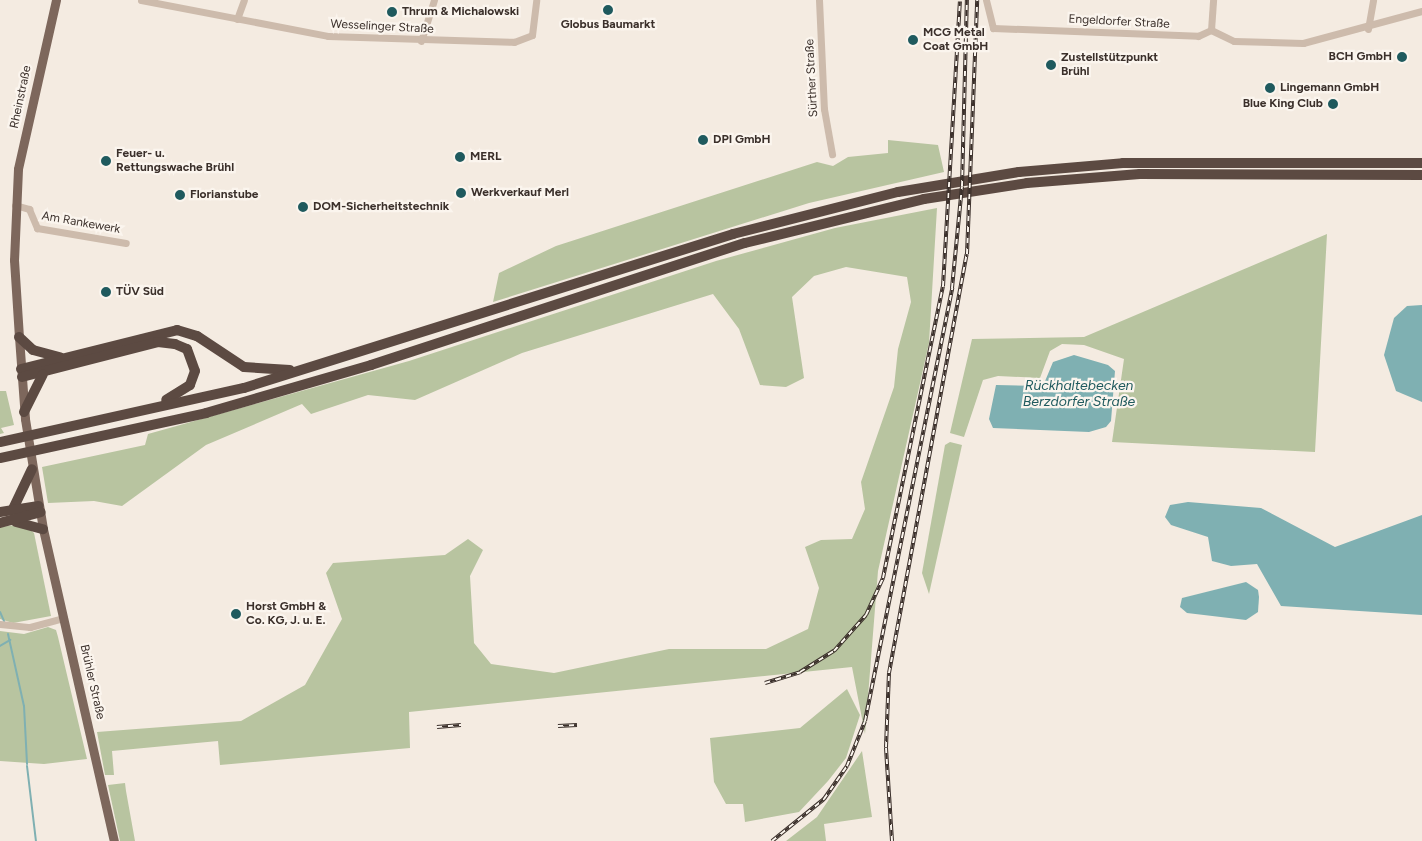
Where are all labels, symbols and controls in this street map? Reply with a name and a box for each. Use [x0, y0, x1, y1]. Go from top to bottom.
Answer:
marker: Globus Baumarkt [602, 4, 614, 16]
place label: Thrum & Michalowski [402, 5, 519, 19]
marker: Thrum & Michalowski [386, 6, 398, 18]
street label: Engeldorfer Straße [1068, 12, 1170, 32]
street label: Wesselinger Straße [330, 17, 434, 37]
place label: Globus Baumarkt [561, 18, 655, 32]
place label: MCG Metal Coat GmbH [923, 26, 988, 54]
marker: MCG Metal Coat GmbH [907, 34, 919, 46]
street label: Sürther Straße [803, 39, 821, 117]
place label: BCH GmbH [1329, 50, 1392, 64]
place label: Zustellstützpunkt Brühl [1061, 51, 1158, 79]
marker: BCH GmbH [1396, 51, 1408, 63]
marker: Zustellstützpunkt Brühl [1045, 59, 1057, 71]
street label: Rheinstraße [7, 64, 35, 130]
place label: Lingemann GmbH [1280, 81, 1379, 95]
marker: Lingemann GmbH [1264, 82, 1276, 94]
place label: Blue King Club [1243, 97, 1323, 111]
marker: Blue King Club [1327, 98, 1339, 110]
place label: DPI GmbH [713, 133, 770, 147]
marker: DPI GmbH [697, 134, 709, 146]
place label: Feuer- u. Rettungswache Brühl [116, 147, 234, 175]
place label: MERL [470, 150, 502, 164]
marker: MERL [454, 151, 466, 163]
marker: Feuer- u. Rettungswache Brühl [100, 155, 112, 167]
place label: Werkverkauf Merl [471, 186, 569, 200]
marker: Werkverkauf Merl [455, 187, 467, 199]
place label: Florianstube [190, 188, 259, 202]
marker: Florianstube [174, 189, 186, 201]
place label: DOM-Sicherheitstechnik [313, 200, 449, 214]
marker: DOM-Sicherheitstechnik [297, 201, 309, 213]
street label: Am Rankewerk [41, 209, 121, 237]
place label: TÜV Süd [116, 285, 164, 299]
marker: TÜV Süd [100, 286, 112, 298]
water label: Rückhaltebecken Berzdorfer Straße [1023, 378, 1135, 411]
place label: Horst GmbH & Co. KG, J. u. E. [246, 600, 326, 628]
marker: Horst GmbH & Co. KG, J. u. E. [230, 608, 242, 620]
street label: Brühler Straße [76, 643, 108, 721]

